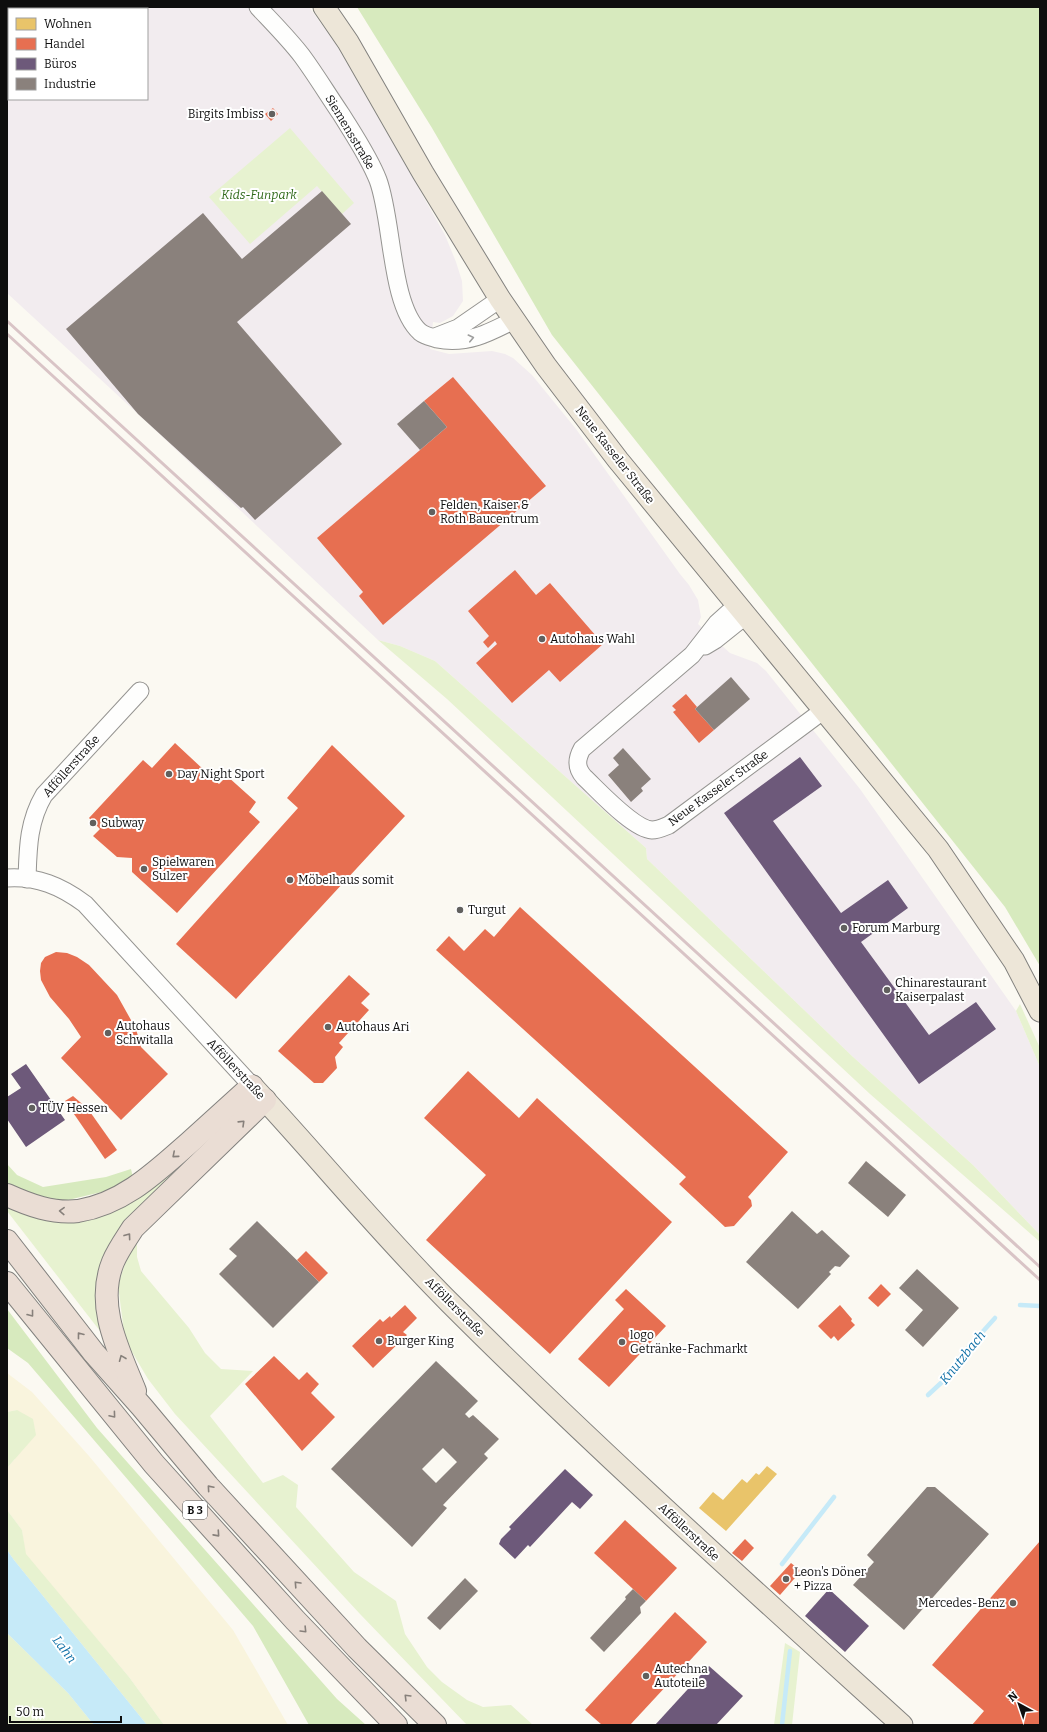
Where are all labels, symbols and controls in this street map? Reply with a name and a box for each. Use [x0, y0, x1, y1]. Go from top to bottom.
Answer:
legend [8, 8, 148, 100]
text: Wohnen [44, 17, 92, 31]
text: Handel [44, 37, 85, 51]
text: Büros [44, 57, 77, 71]
text: Industrie [44, 77, 96, 91]
street label: Siemensstraße [322, 92, 378, 172]
place label: Birgits Imbiss [188, 107, 264, 121]
marker: Birgits Imbiss [267, 109, 277, 119]
park label: Kids-Funpark [221, 188, 297, 202]
one-way arrow [468, 335, 474, 343]
street label: Neue Kasseler Straße [573, 404, 657, 506]
place label: Felden, Kaiser & Roth Baucentrum [440, 498, 539, 526]
marker: Felden, Kaiser & Roth Baucentrum [427, 507, 437, 517]
place label: Autohaus Wahl [550, 632, 636, 646]
marker: Autohaus Wahl [537, 634, 547, 644]
street label: Afföllerstraße [40, 732, 102, 800]
street label: Neue Kasseler Straße [665, 747, 771, 829]
place label: Day Night Sport [177, 767, 265, 781]
marker: Day Night Sport [164, 769, 174, 779]
place label: Subway [101, 816, 145, 830]
marker: Subway [88, 818, 98, 828]
place label: Spielwaren Sulzer [152, 855, 215, 883]
marker: Spielwaren Sulzer [139, 864, 149, 874]
place label: Möbelhaus somit [298, 873, 395, 887]
marker: Möbelhaus somit [285, 875, 295, 885]
place label: Turgut [468, 903, 506, 917]
marker: Turgut [455, 905, 465, 915]
place label: Forum Marburg [852, 921, 940, 935]
marker: Forum Marburg [839, 923, 849, 933]
place label: Chinarestaurant Kaiserpalast [895, 976, 987, 1004]
marker: Chinarestaurant Kaiserpalast [882, 985, 892, 995]
place label: Autohaus Schwitalla [116, 1019, 174, 1047]
place label: Autohaus Ari [336, 1020, 410, 1034]
marker: Autohaus Ari [323, 1022, 333, 1032]
marker: Autohaus Schwitalla [103, 1028, 113, 1038]
street label: Afföllerstraße [204, 1036, 268, 1102]
place label: TÜV Hessen [40, 1100, 108, 1115]
marker: TÜV Hessen [27, 1103, 37, 1113]
one-way arrow [237, 1120, 245, 1128]
one-way arrow [173, 1150, 180, 1157]
one-way arrow [59, 1206, 65, 1215]
one-way arrow [123, 1233, 130, 1240]
street label: Afföllerstraße [422, 1274, 488, 1340]
one-way arrow [26, 1309, 33, 1316]
place label: logo Getränke-Fachmarkt [630, 1328, 748, 1356]
water label: Knutzbach [936, 1328, 988, 1387]
one-way arrow [78, 1333, 85, 1340]
place label: Burger King [387, 1334, 454, 1348]
marker: Burger King [374, 1336, 384, 1346]
marker: logo Getränke-Fachmarkt [617, 1337, 627, 1347]
one-way arrow [118, 1355, 126, 1362]
one-way arrow [109, 1410, 116, 1417]
one-way arrow [207, 1485, 214, 1493]
street label: Afföllerstraße [656, 1500, 722, 1564]
road number: B 3 [183, 1501, 207, 1519]
one-way arrow [212, 1529, 220, 1537]
place label: Leon's Döner + Pizza [794, 1565, 867, 1593]
marker: Leon's Döner + Pizza [781, 1574, 791, 1584]
one-way arrow [294, 1581, 302, 1589]
place label: Mercedes-Benz [918, 1596, 1005, 1610]
marker: Mercedes-Benz [1008, 1598, 1018, 1608]
one-way arrow [300, 1625, 307, 1633]
water label: Lahn [50, 1633, 80, 1666]
place label: Autechna Autoteile [654, 1662, 708, 1690]
marker: Autechna Autoteile [641, 1671, 651, 1681]
north arrow [999, 1684, 1039, 1724]
text: N [1005, 1689, 1021, 1704]
one-way arrow [404, 1695, 412, 1702]
scale bar [10, 1698, 121, 1724]
text: 50 m [16, 1705, 45, 1719]

